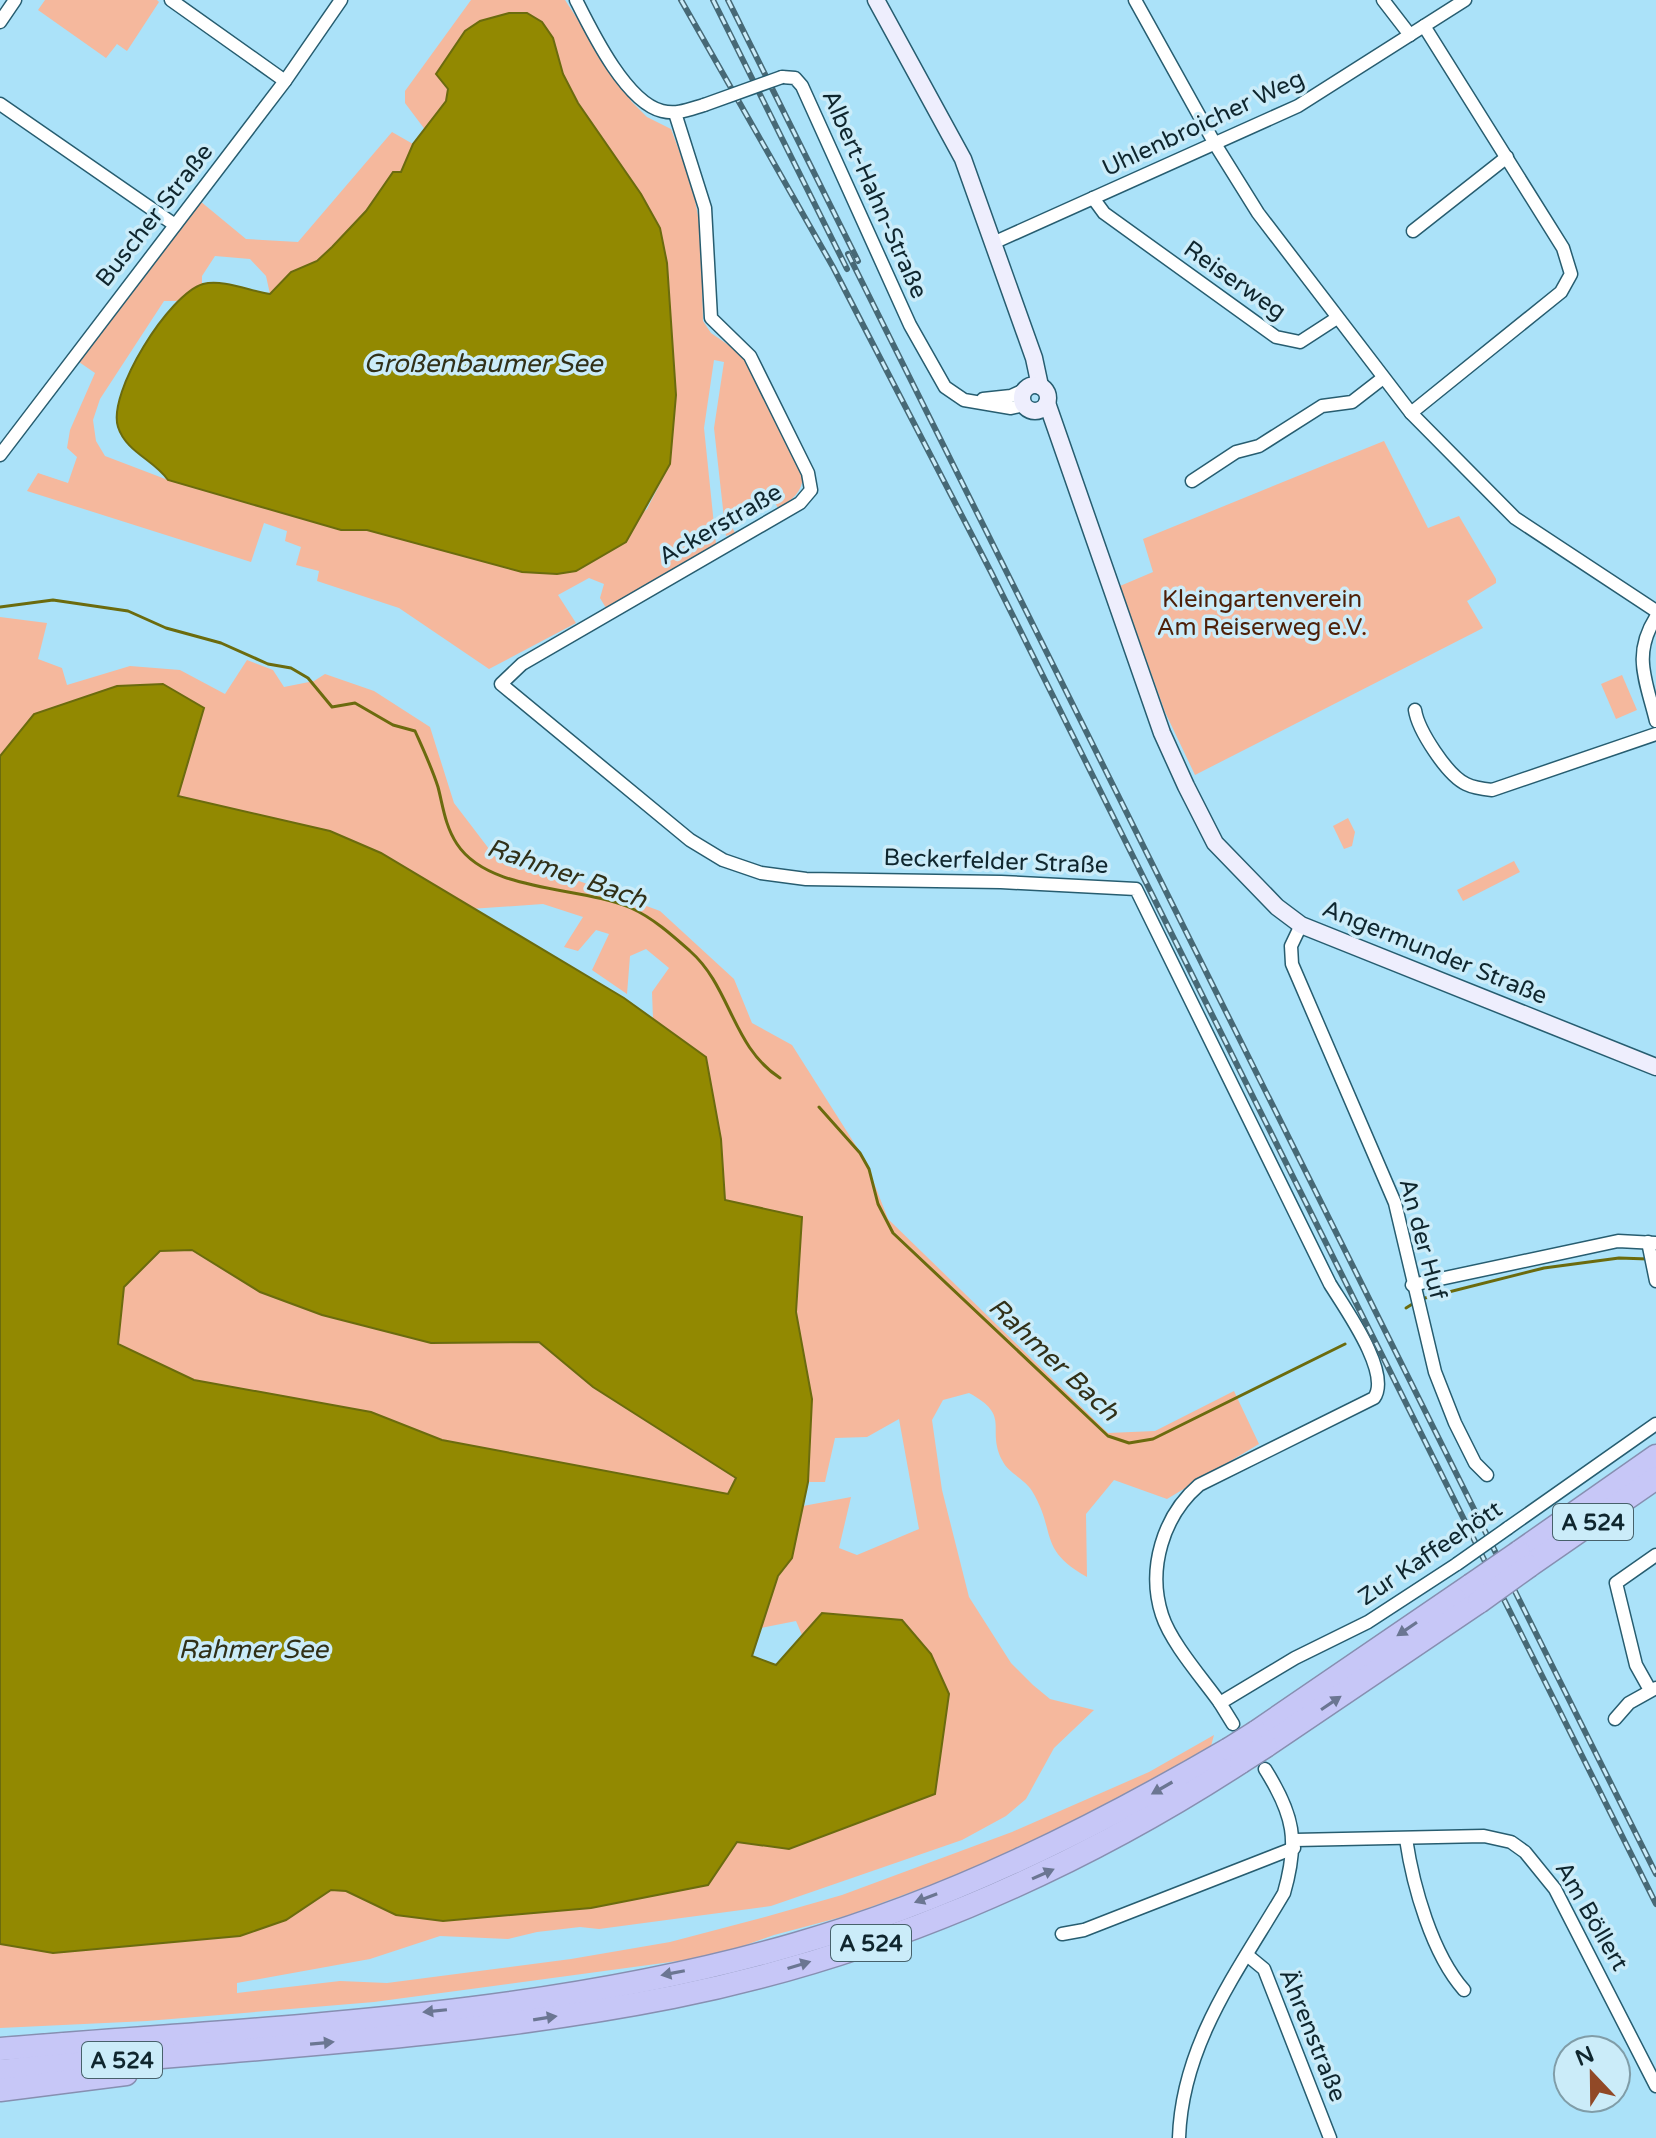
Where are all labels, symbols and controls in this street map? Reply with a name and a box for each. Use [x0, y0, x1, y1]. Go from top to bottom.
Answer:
street label: Uhlenbroicher Weg [1098, 64, 1309, 183]
street label: Albert-Hahn-Straße [816, 85, 934, 303]
street label: Buscher Straße [90, 138, 219, 293]
street label: Reiserweg [1178, 235, 1292, 326]
water label: Großenbaumer See [364, 348, 604, 379]
street label: Ackerstraße [653, 478, 787, 571]
park label: Kleingartenverein Am Reiserweg e.V. [1157, 585, 1367, 642]
water label: Rahmer Bach [483, 832, 652, 916]
street label: Beckerfelder Straße [883, 843, 1109, 880]
street label: Angermunder Straße [1318, 894, 1551, 1011]
street label: An der Huf [1392, 1175, 1453, 1304]
water label: Rahmer Bach [982, 1291, 1126, 1428]
street label: Zur Kaffeehött [1353, 1495, 1508, 1612]
road number: A 524 [1553, 1504, 1633, 1540]
one-way arrow [1396, 1621, 1417, 1636]
water label: Rahmer See [178, 1634, 329, 1665]
one-way arrow [1320, 1695, 1341, 1710]
one-way arrow [1150, 1781, 1173, 1795]
street label: Am Böllert [1549, 1857, 1634, 1976]
one-way arrow [1031, 1867, 1054, 1880]
one-way arrow [914, 1892, 938, 1905]
road number: A 524 [831, 1925, 911, 1961]
one-way arrow [788, 1958, 812, 1971]
street label: Ährenstraße [1273, 1964, 1352, 2106]
one-way arrow [660, 1967, 685, 1980]
one-way arrow [422, 2005, 447, 2018]
one-way arrow [533, 2012, 558, 2024]
north arrow [1552, 2034, 1632, 2114]
one-way arrow [310, 2037, 335, 2050]
text: N [1572, 2041, 1598, 2072]
road number: A 524 [82, 2042, 162, 2078]

